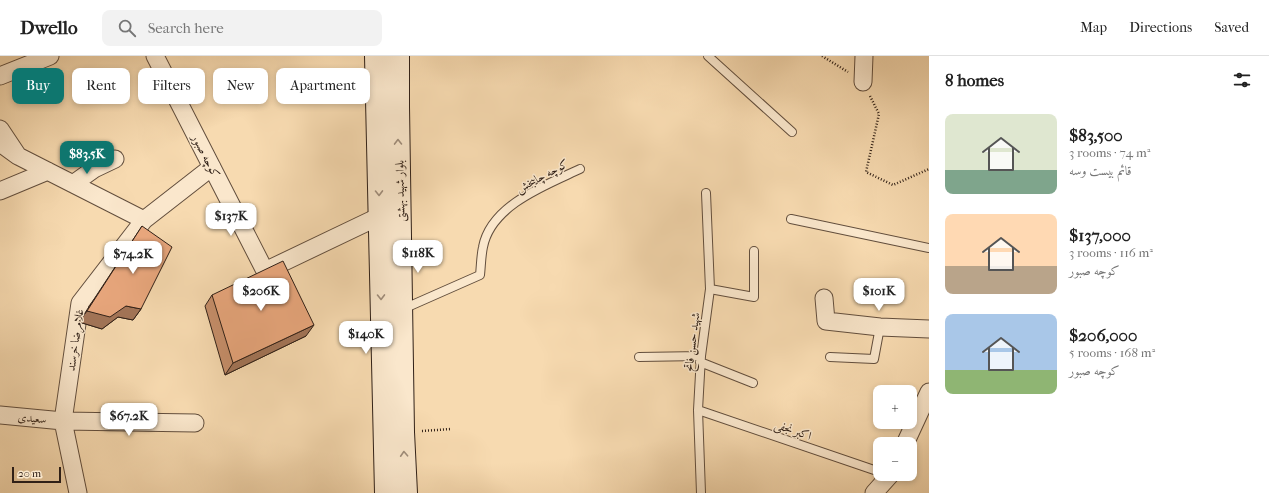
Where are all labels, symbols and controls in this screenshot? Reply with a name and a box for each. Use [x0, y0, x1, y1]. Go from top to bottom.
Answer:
search box [102, 10, 382, 46]
text: Dwello [20, 17, 78, 39]
icon: search [116, 17, 138, 39]
text: Search here [148, 19, 224, 37]
text: Map [1080, 19, 1107, 36]
text: Directions [1129, 19, 1192, 36]
text: Saved [1214, 19, 1249, 36]
chip: Buy [12, 68, 64, 104]
chip: Rent [72, 68, 130, 104]
chip: Filters [138, 68, 205, 104]
chip: New [213, 68, 268, 104]
chip: Apartment [276, 68, 370, 104]
icon: filters [1231, 69, 1253, 91]
text: 8 homes [945, 70, 1004, 90]
text: $83,500 [1069, 125, 1123, 145]
icon: home [977, 130, 1025, 178]
street label: کوچه صبور [187, 131, 223, 181]
one-way arrow [394, 139, 403, 145]
pin: $83.5K [54, 141, 120, 175]
text: 3 rooms · 74 m² [1069, 145, 1150, 160]
text: $83.5K [69, 146, 105, 161]
street label: کوچه چایبخش [513, 156, 572, 197]
street label: بلوار شهید بهشتی [392, 160, 410, 222]
text: قائم بیست وسه [1069, 163, 1132, 178]
one-way arrow [375, 190, 383, 196]
pin: $137K [203, 203, 259, 237]
text: $137K [215, 208, 247, 223]
text: $137,000 [1069, 225, 1131, 245]
icon: home [977, 230, 1025, 278]
pin: $118K [390, 240, 446, 274]
pin: $74.2K [100, 241, 166, 275]
text: $118K [402, 245, 434, 260]
text: 3 rooms · 116 m² [1069, 245, 1153, 260]
text: $74.2K [113, 246, 153, 261]
text: کوچه صبور [1069, 263, 1120, 278]
pin: $206K [233, 278, 289, 312]
pin: $101K [851, 278, 907, 312]
text: $206K [242, 283, 280, 298]
text: $101K [863, 283, 895, 298]
one-way arrow [377, 294, 386, 300]
street label: غلامرضا خرسند [64, 308, 88, 372]
street label: شهید حسن فاتح [681, 312, 706, 373]
pin: $140K [338, 321, 394, 355]
text: $206,000 [1069, 325, 1137, 345]
text: $140K [348, 326, 384, 341]
icon: home [977, 330, 1025, 378]
text: 5 rooms · 168 m² [1069, 345, 1155, 360]
text: کوچه صبور [1069, 363, 1120, 378]
map controls [873, 385, 917, 481]
button: + [873, 385, 917, 429]
pin: $67.2K [96, 403, 162, 437]
text: $67.2K [110, 408, 148, 423]
street label: سعیدی [17, 410, 47, 426]
street label: اکبر نجفی [772, 417, 814, 445]
button: − [873, 437, 917, 481]
one-way arrow [400, 451, 409, 457]
scale bar [12, 465, 61, 484]
text: 20 m [18, 467, 41, 480]

